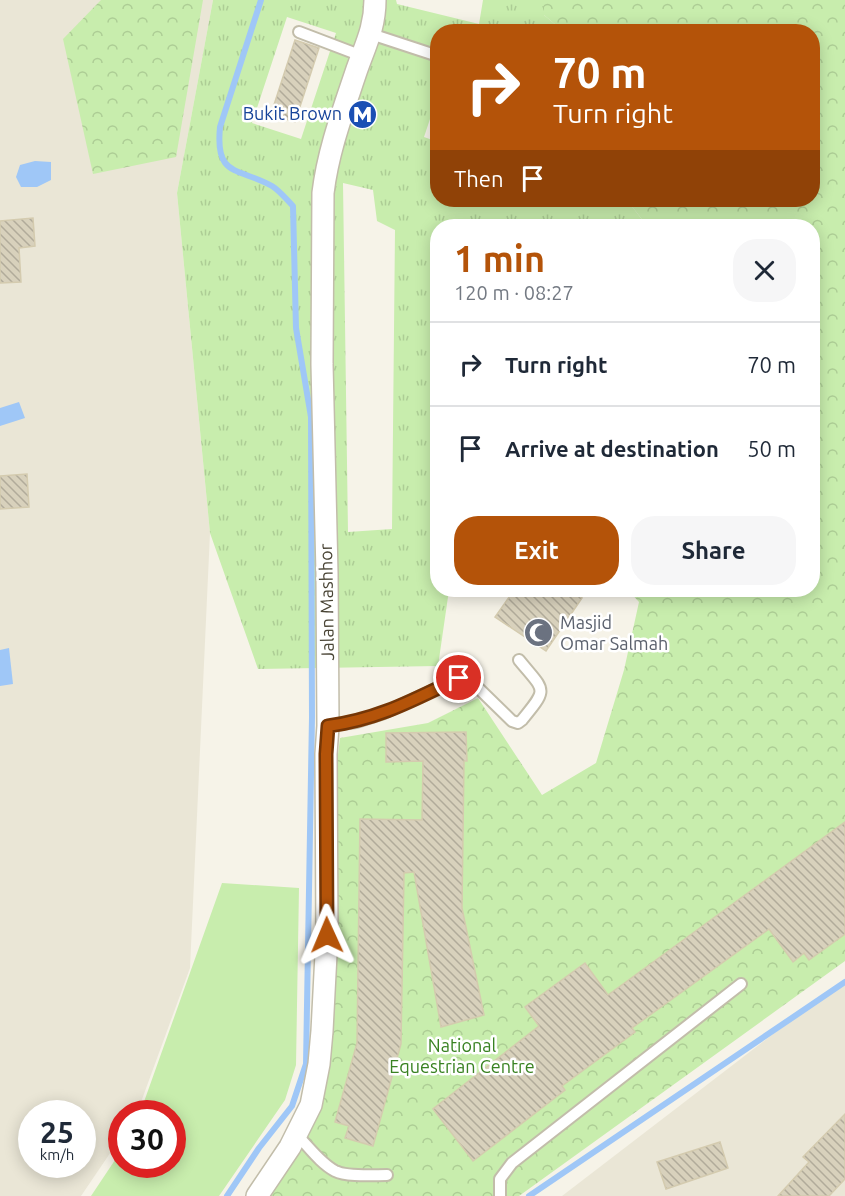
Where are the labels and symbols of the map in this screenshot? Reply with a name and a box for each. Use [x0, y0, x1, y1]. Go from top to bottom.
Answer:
metro station icon: Bukit Brown [347, 98, 379, 130]
place label: Bukit Brown [243, 103, 342, 123]
street label: Jalan Mashhor [315, 543, 337, 661]
place label: Masjid Omar Salmah [560, 612, 668, 653]
mosque icon: Masjid Omar Salmah [523, 617, 555, 649]
pin [433, 652, 484, 703]
position arrow [295, 903, 359, 967]
park label: National Equestrian Centre [389, 1035, 535, 1076]
speed limit sign: 30 [108, 1100, 186, 1178]

